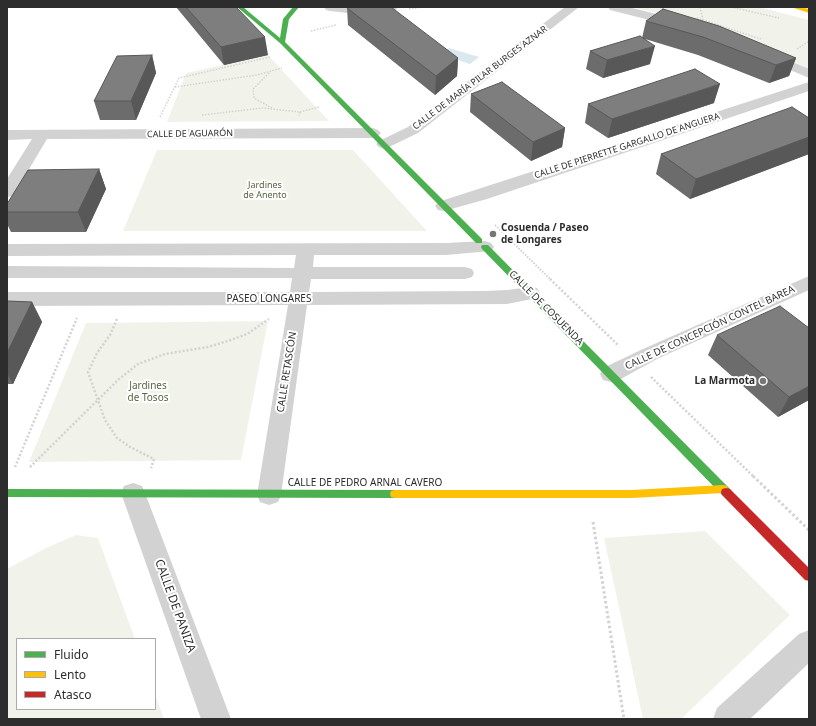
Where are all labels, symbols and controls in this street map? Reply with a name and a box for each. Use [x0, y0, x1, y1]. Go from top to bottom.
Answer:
street label: CALLE DE MARÍA PILAR BURGES AZNAR [411, 24, 549, 132]
street label: CALLE DE PIERRETTE GARGALLO DE ANGUERA [533, 111, 721, 181]
street label: CALLE DE AGUARÓN [147, 128, 233, 140]
park label: Jardines de Anento [243, 180, 287, 201]
place label: Cosuenda / Paseo de Longares [501, 222, 589, 246]
marker: Cosuenda / Paseo de Longares [488, 229, 498, 239]
street label: CALLE DE COSUENDA [506, 268, 586, 348]
street label: CALLE DE CONCEPCIÓN CONTEL BAREA [623, 283, 797, 373]
street label: PASEO LONGARES [227, 293, 311, 305]
street label: CALLE RETASCÓN [275, 331, 299, 413]
place label: La Marmota [695, 375, 755, 387]
marker: La Marmota [758, 376, 768, 386]
park label: Jardines de Tosos [128, 380, 168, 404]
street label: CALLE DE PEDRO ARNAL CAVERO [288, 477, 442, 489]
street label: CALLE DE PANIZA [151, 557, 199, 655]
legend [16, 638, 156, 710]
text: Fluido [54, 646, 88, 663]
text: Lento [54, 666, 86, 683]
text: Atasco [54, 686, 92, 703]

